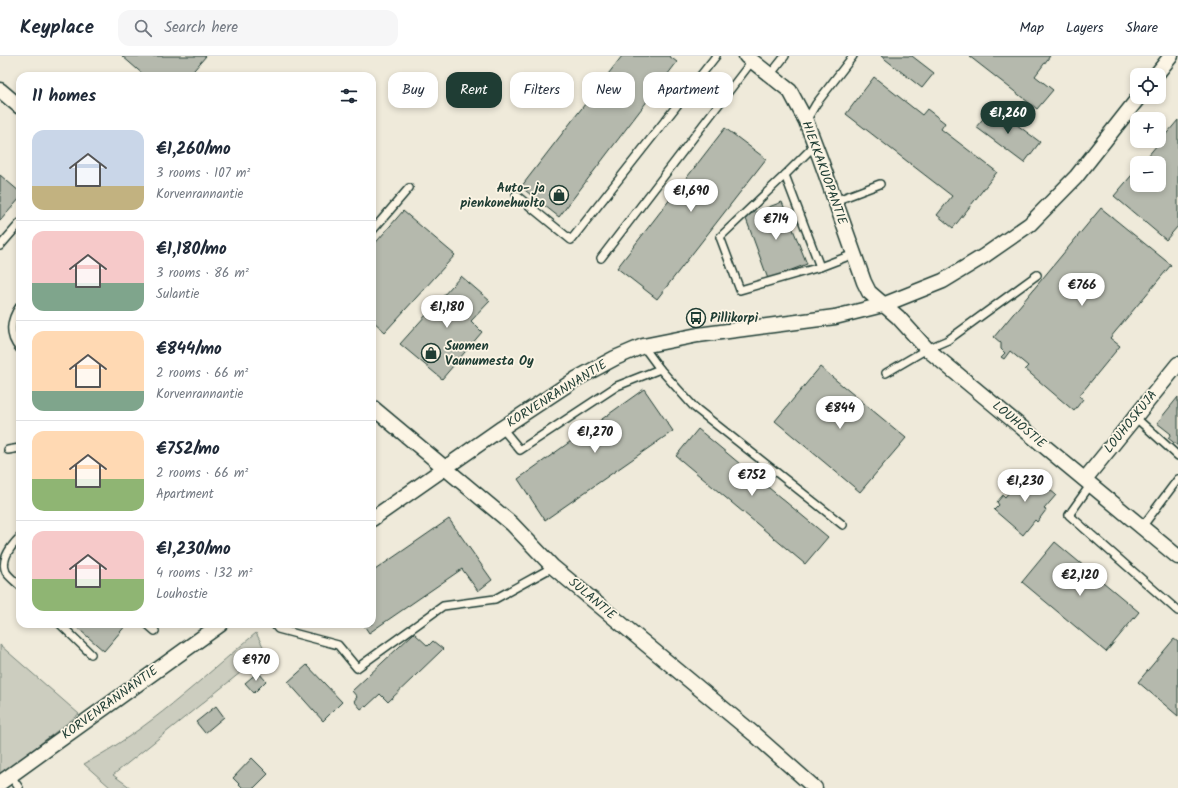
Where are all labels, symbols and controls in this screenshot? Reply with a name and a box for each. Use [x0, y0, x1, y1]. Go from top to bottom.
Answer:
search box [118, 10, 398, 46]
text: Keyplace [20, 13, 94, 43]
text: Search here [164, 16, 238, 40]
icon: search [132, 17, 154, 39]
text: Map [1020, 17, 1044, 39]
text: Layers [1066, 17, 1104, 39]
text: Share [1126, 17, 1158, 39]
map controls [1130, 68, 1166, 192]
button: locate [1130, 68, 1166, 104]
chip: Buy [388, 72, 438, 108]
chip: Rent [446, 72, 502, 108]
chip: Filters [510, 72, 574, 108]
chip: New [582, 72, 635, 108]
chip: Apartment [643, 72, 733, 108]
text: 11 homes [32, 83, 96, 110]
icon: filters [338, 85, 360, 107]
pin: €1,260 [975, 101, 1041, 135]
text: €1,260 [990, 103, 1026, 124]
button: + [1130, 112, 1166, 148]
street label: HIEKKAKUOPANTIE [795, 118, 853, 228]
text: €1,260/mo [156, 136, 231, 163]
icon: home [64, 146, 112, 194]
button: − [1130, 156, 1166, 192]
text: 3 rooms · 107 m² [156, 163, 250, 184]
place label: Auto- ja pienkonehuolto [459, 178, 545, 214]
pin: €1,690 [658, 179, 724, 213]
text: €1,690 [673, 181, 709, 202]
text: Korvenrannantie [156, 184, 243, 205]
shop icon: Auto- ja pienkonehuolto [548, 184, 570, 206]
pin: €714 [752, 207, 800, 241]
text: €714 [763, 209, 789, 230]
text: €1,180/mo [156, 236, 227, 263]
icon: home [64, 247, 112, 295]
text: 3 rooms · 86 m² [156, 263, 249, 284]
pin: €766 [1058, 273, 1106, 307]
text: €766 [1068, 275, 1096, 296]
text: Sulantie [156, 284, 199, 305]
pin: €1,180 [414, 295, 480, 329]
text: €1,180 [430, 297, 464, 318]
bus stop icon: Pillikorpi [685, 307, 707, 329]
place label: Pillikorpi [710, 308, 759, 329]
text: €844/mo [156, 336, 222, 363]
place label: Suomen Vaunumesta Oy [445, 336, 534, 372]
shop icon: Suomen Vaunumesta Oy [420, 342, 442, 364]
icon: home [64, 347, 112, 395]
street label: KORVENRANNANTIE [503, 354, 612, 433]
text: 2 rooms · 66 m² [156, 363, 248, 384]
text: Korvenrannantie [156, 384, 243, 405]
street label: LOUHOSKUJA [1099, 386, 1163, 458]
pin: €844 [816, 396, 864, 430]
street label: LOUHOSTIE [987, 396, 1051, 454]
text: €844 [825, 398, 855, 419]
pin: €1,270 [562, 420, 628, 454]
text: €1,270 [577, 422, 613, 443]
text: €752/mo [156, 436, 220, 463]
icon: home [64, 447, 112, 495]
text: 2 rooms · 66 m² [156, 463, 248, 484]
pin: €752 [728, 463, 776, 497]
text: €752 [738, 465, 766, 486]
pin: €1,230 [992, 469, 1058, 503]
text: €1,230 [1007, 471, 1043, 492]
text: Apartment [156, 484, 214, 505]
text: €1,230/mo [156, 536, 231, 563]
icon: home [64, 547, 112, 595]
text: 4 rooms · 132 m² [156, 563, 252, 584]
pin: €2,120 [1047, 563, 1113, 597]
text: €2,120 [1061, 565, 1099, 586]
street label: SULANTIE [563, 573, 621, 626]
text: Louhostie [156, 584, 208, 605]
pin: €970 [232, 648, 280, 682]
text: €970 [242, 650, 270, 671]
street label: KORVENRANNANTIE [57, 660, 163, 745]

